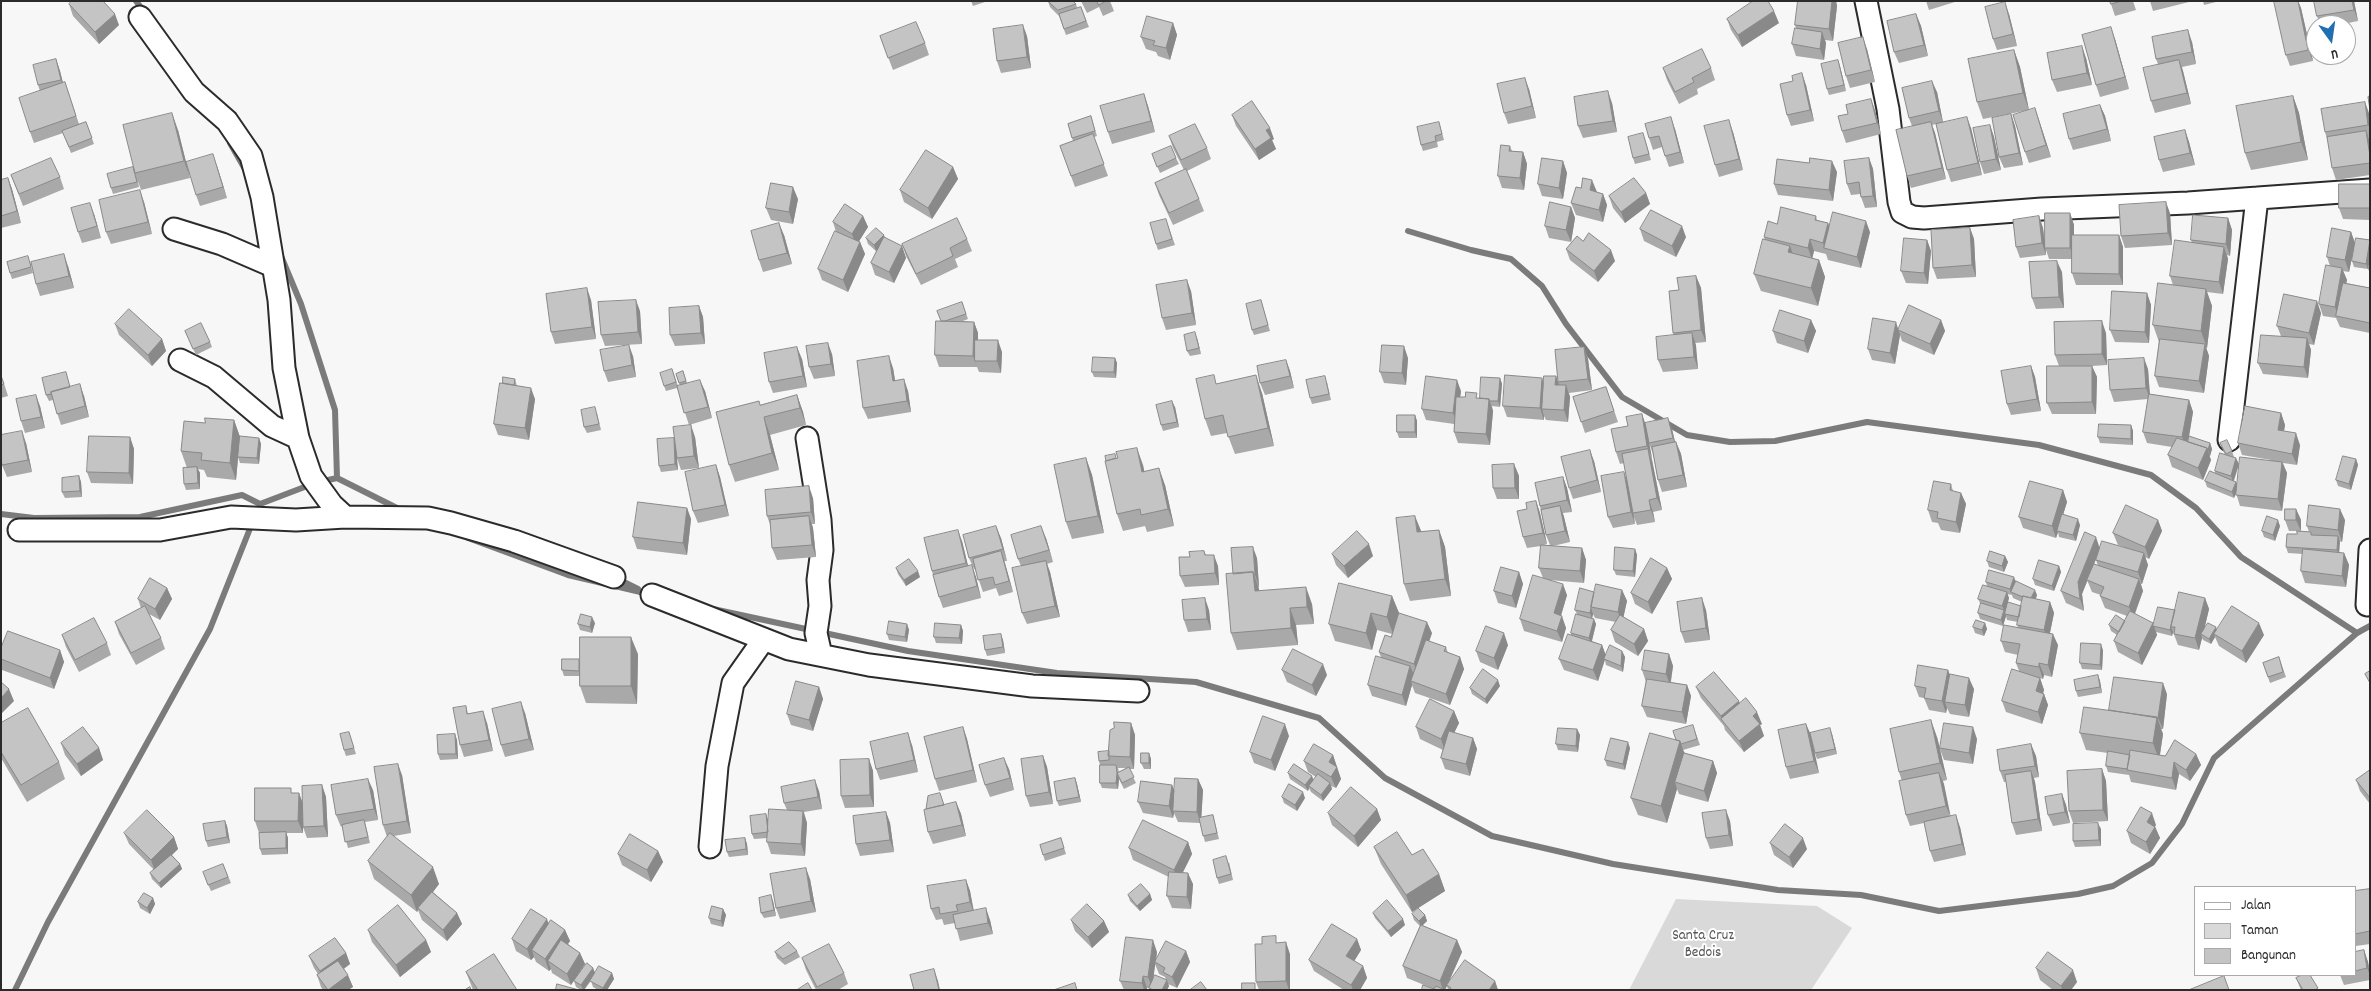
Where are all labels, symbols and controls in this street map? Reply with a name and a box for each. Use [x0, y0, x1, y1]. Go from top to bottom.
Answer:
north arrow [2306, 15, 2356, 65]
text: U [2329, 43, 2340, 64]
legend [2194, 886, 2356, 976]
text: Jalan [2241, 895, 2271, 917]
text: Taman [2241, 920, 2278, 942]
park label: Santa Cruz Bedois [1672, 928, 1734, 963]
text: Bangunan [2241, 945, 2296, 967]

